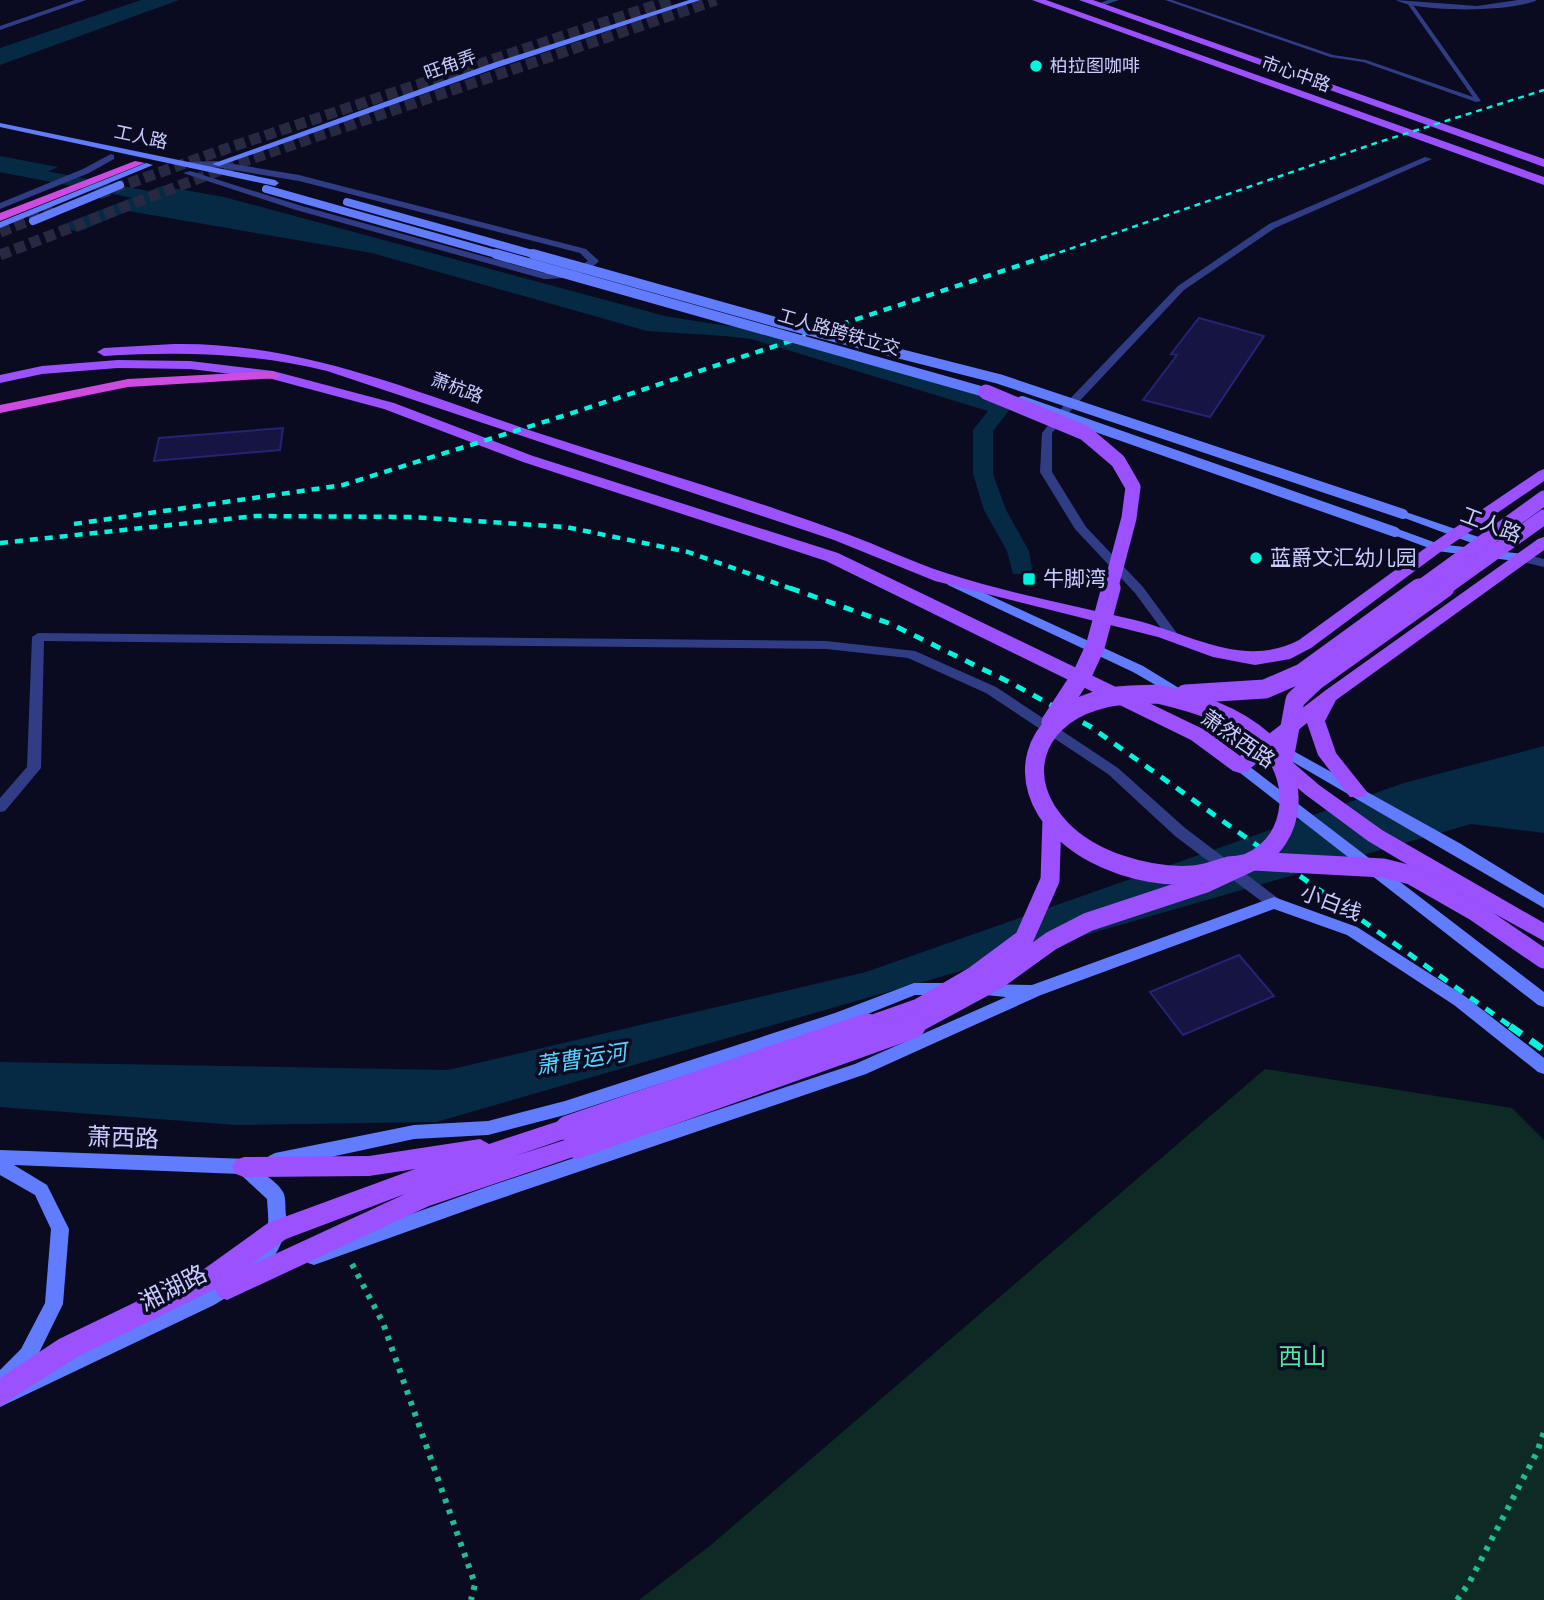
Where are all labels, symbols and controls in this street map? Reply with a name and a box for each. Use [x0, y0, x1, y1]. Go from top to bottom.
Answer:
street label: 旺角弄 [421, 44, 479, 86]
street label: 市心中路 [1258, 50, 1334, 98]
place label: 柏拉图咖啡 [1050, 54, 1140, 78]
marker: 柏拉图咖啡 [1028, 58, 1044, 74]
street label: 工人路 [112, 120, 170, 154]
street label: 工人路跨铁立交 [775, 303, 903, 361]
street label: 萧杭路 [427, 367, 487, 409]
street label: 工人路 [1457, 501, 1525, 549]
place label: 蓝爵文汇幼儿园 [1270, 544, 1417, 572]
marker: 蓝爵文汇幼儿园 [1248, 550, 1264, 566]
place label: 牛脚湾 [1043, 565, 1106, 593]
marker: 牛脚湾 [1021, 571, 1037, 587]
street label: 萧然西路 [1196, 703, 1280, 775]
street label: 小白线 [1297, 879, 1365, 927]
water label: 萧曹运河 [533, 1036, 633, 1081]
street label: 萧西路 [86, 1121, 160, 1154]
street label: 湘湖路 [134, 1257, 212, 1318]
park label: 西山 [1278, 1341, 1326, 1372]

